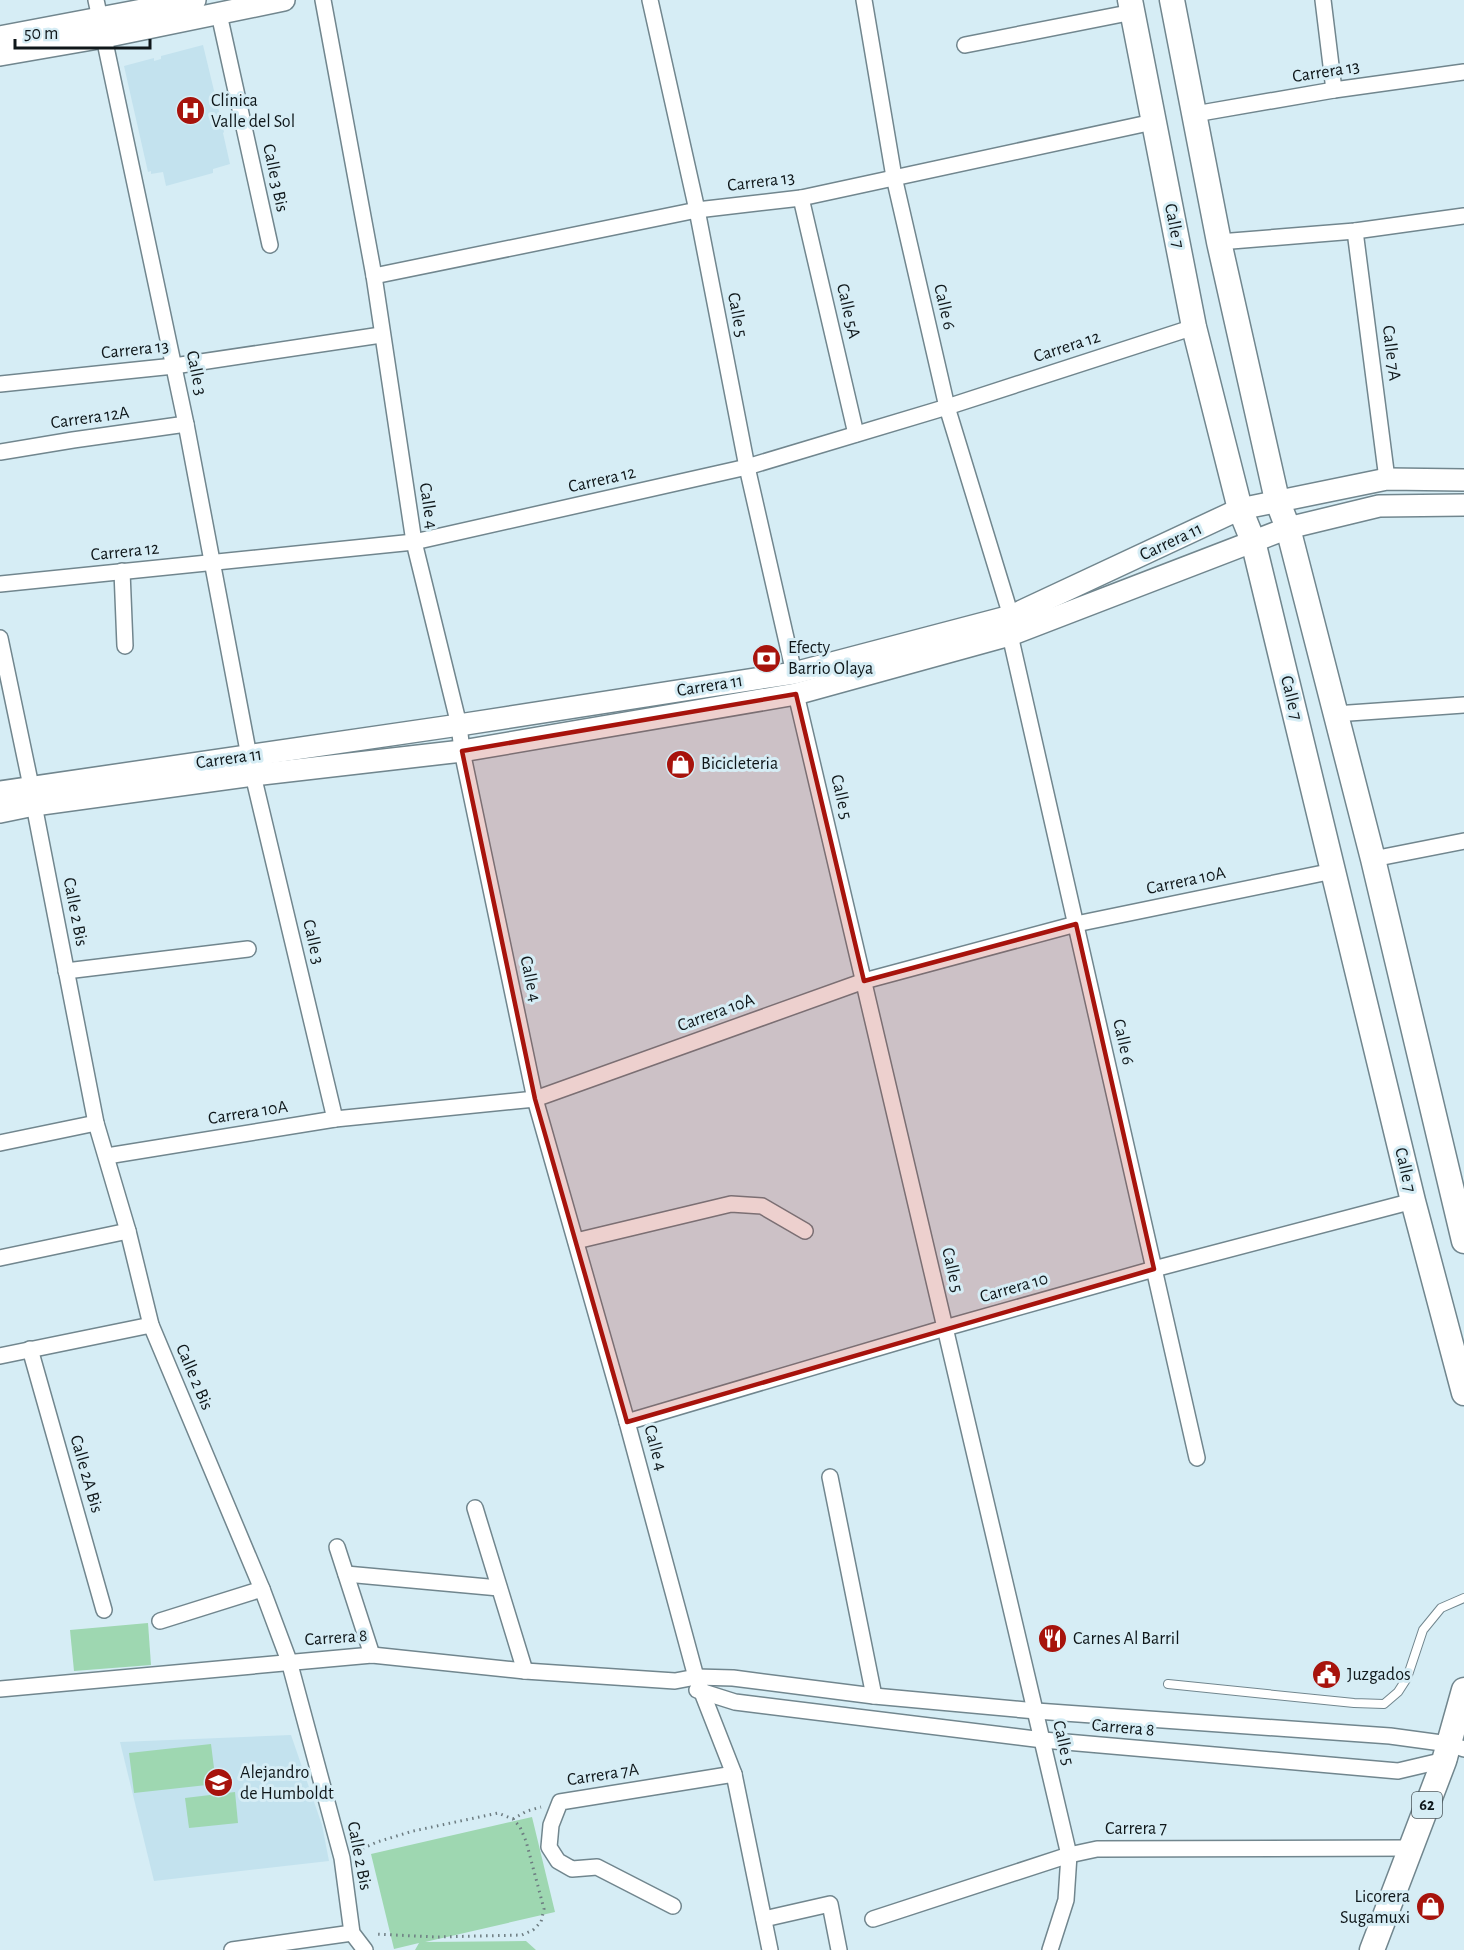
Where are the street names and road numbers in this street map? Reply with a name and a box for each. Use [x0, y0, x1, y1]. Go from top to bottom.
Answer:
street label: Carrera 13 [1291, 58, 1361, 86]
street label: Calle 3 Bis [259, 142, 291, 214]
street label: Carrera 13 [726, 169, 796, 195]
street label: Calle 7 [1161, 202, 1187, 250]
street label: Calle 5A [833, 282, 863, 341]
street label: Calle 6 [930, 282, 958, 332]
street label: Calle 5 [724, 291, 750, 339]
street label: Calle 7A [1379, 324, 1403, 382]
street label: Carrera 12 [1032, 328, 1102, 366]
street label: Carrera 13 [100, 337, 170, 363]
street label: Calle 3 [182, 349, 210, 397]
street label: Carrera 12A [50, 404, 131, 432]
street label: Carrera 12 [566, 464, 638, 496]
street label: Calle 4 [415, 482, 441, 531]
street label: Carrera 11 [1137, 520, 1205, 564]
street label: Carrera 12 [90, 539, 160, 565]
street label: Carrera 11 [676, 672, 744, 700]
street label: Calle 7 [1277, 674, 1305, 722]
street label: Carrera 11 [195, 745, 263, 773]
street label: Calle 5 [827, 773, 855, 821]
street label: Carrera 10A [1145, 864, 1228, 898]
street label: Calle 2 Bis [60, 876, 90, 948]
street label: Calle 3 [299, 918, 327, 966]
street label: Calle 4 [516, 954, 544, 1004]
street label: Carrera 10A [675, 991, 757, 1035]
street label: Calle 6 [1109, 1017, 1137, 1067]
street label: Carrera 10A [207, 1098, 290, 1128]
street label: Calle 7 [1391, 1146, 1419, 1194]
street label: Calle 5 [938, 1246, 966, 1294]
street label: Carrera 10 [978, 1270, 1050, 1306]
street label: Calle 2 Bis [172, 1341, 216, 1413]
street label: Calle 4 [640, 1423, 670, 1473]
street label: Calle 2A Bis [66, 1433, 106, 1515]
street label: Carrera 8 [304, 1627, 368, 1649]
street label: Carrera 8 [1091, 1716, 1155, 1740]
street label: Calle 5 [1049, 1719, 1077, 1767]
street label: Carrera 7A [566, 1760, 641, 1790]
road number: 62 [1412, 1792, 1442, 1818]
street label: Calle 2 Bis [344, 1820, 374, 1892]
street label: Carrera 7 [1105, 1820, 1167, 1838]

